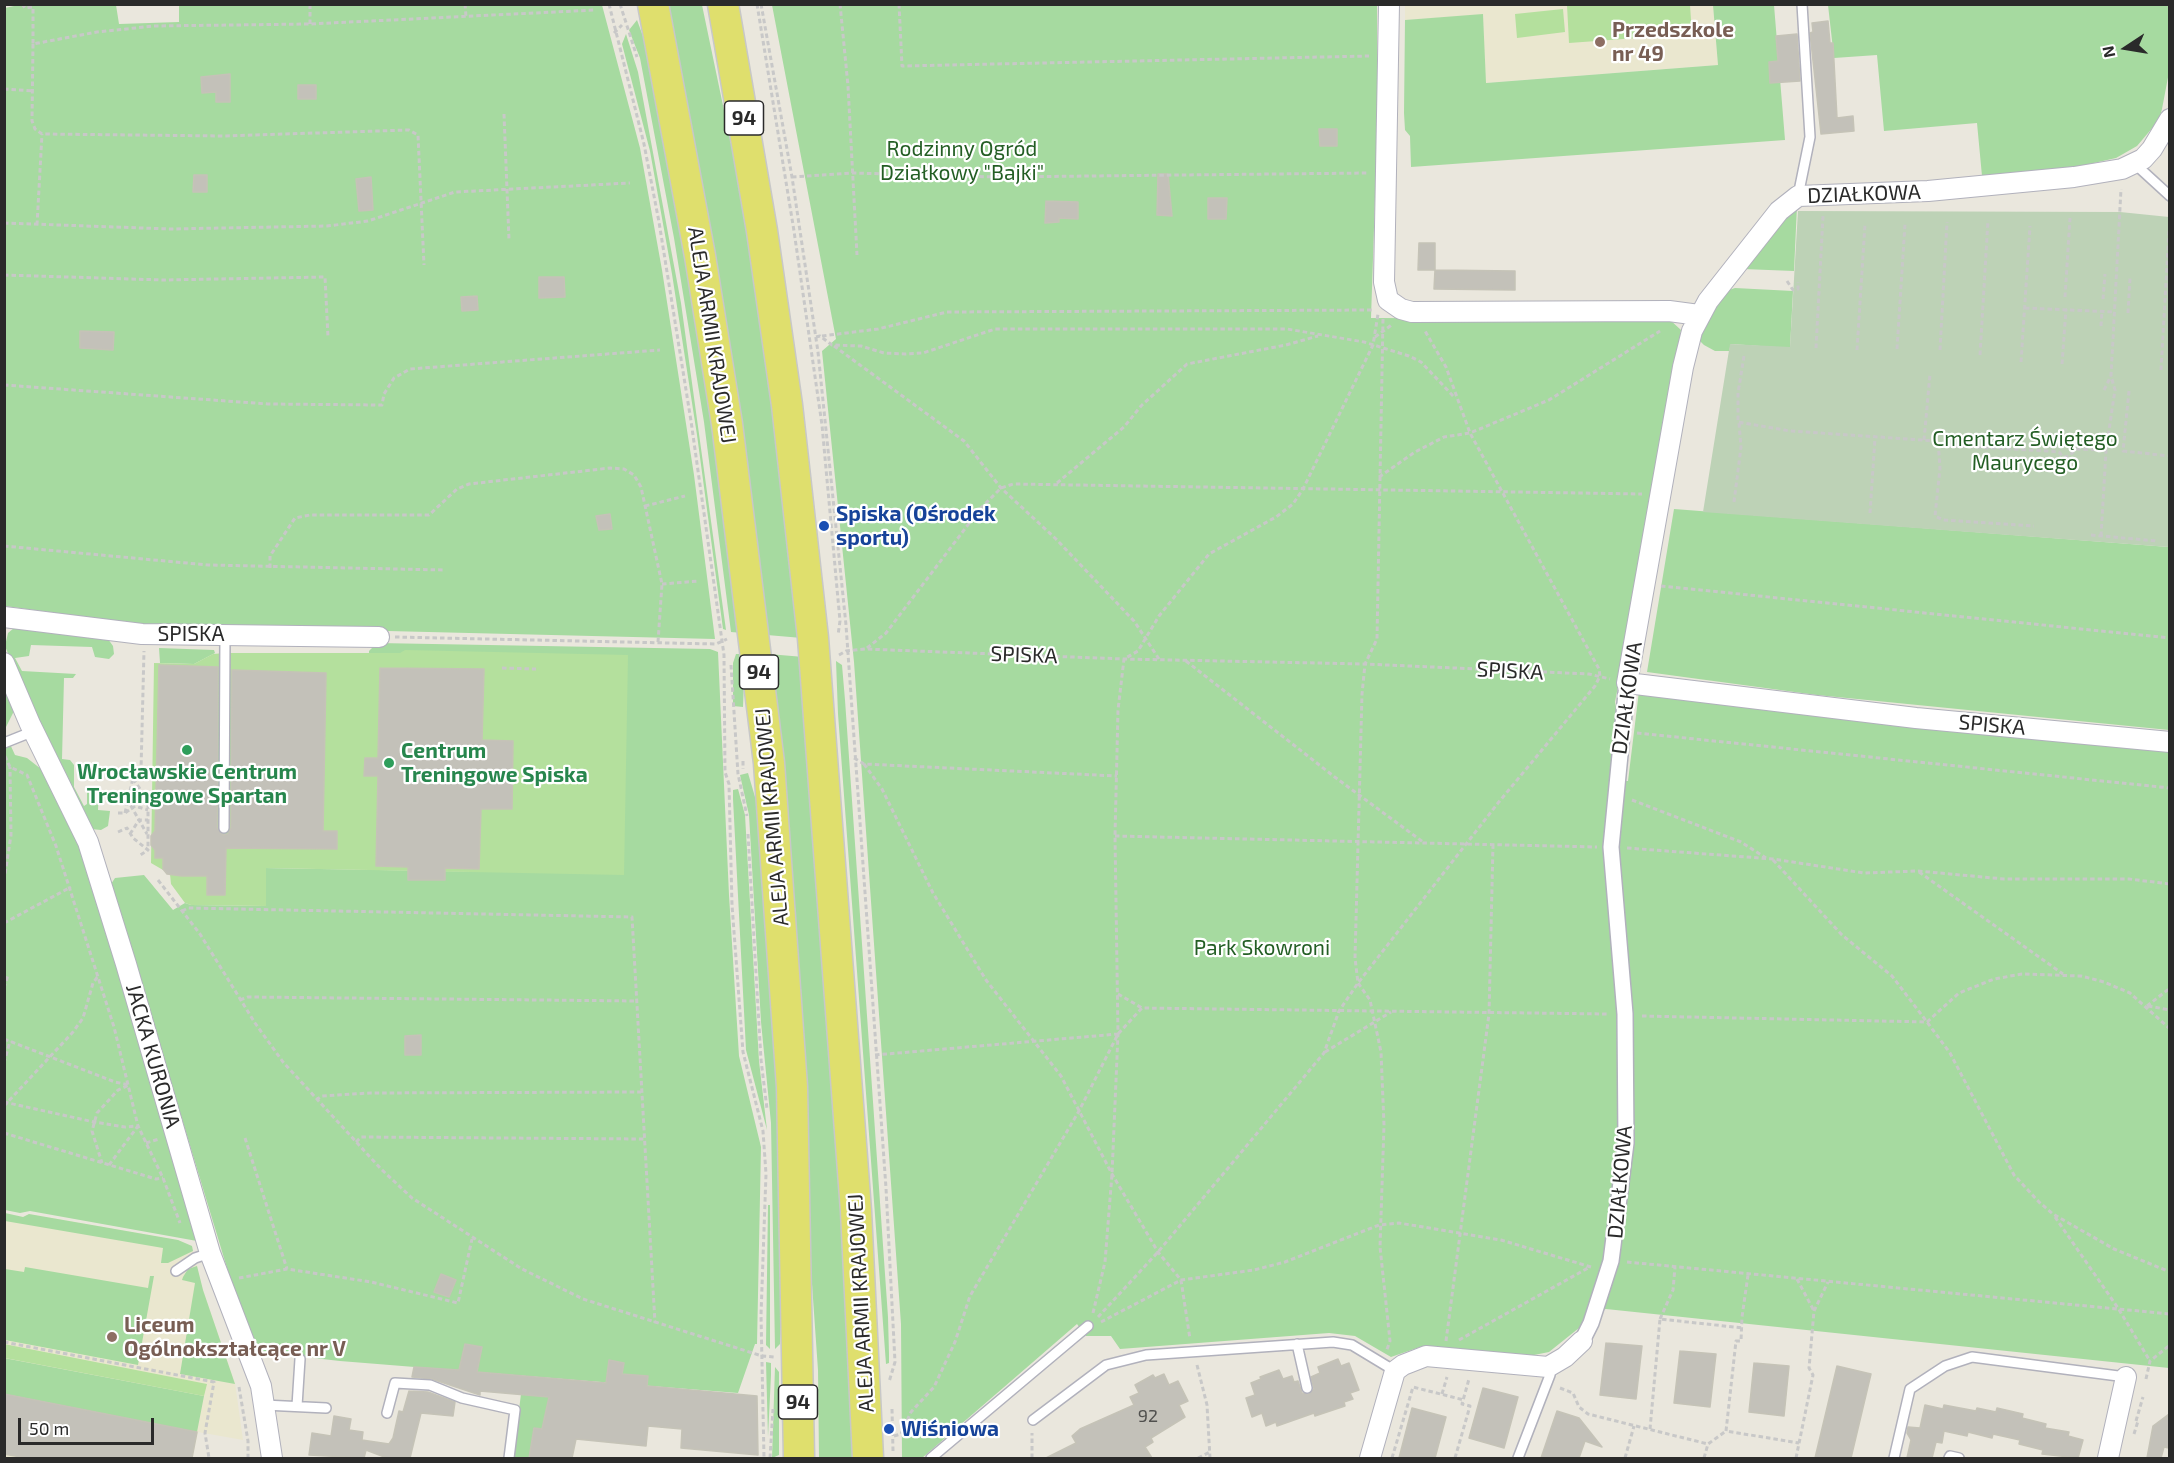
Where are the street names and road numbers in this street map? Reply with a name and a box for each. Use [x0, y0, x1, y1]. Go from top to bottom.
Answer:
road number: 94 [724, 101, 764, 135]
street label: DZIAŁKOWA [1807, 179, 1921, 209]
street label: ALEJA ARMII KRAJOWEJ [682, 225, 742, 445]
street label: SPISKA [158, 621, 224, 647]
street label: DZIAŁKOWA [1607, 640, 1647, 756]
street label: SPISKA [990, 641, 1058, 669]
road number: 94 [740, 655, 778, 689]
street label: SPISKA [1476, 657, 1544, 685]
street label: ALEJA ARMII KRAJOWEJ [750, 707, 794, 927]
street label: SPISKA [1958, 710, 2026, 740]
street label: JACKA KURONIA [120, 981, 186, 1131]
street label: DZIAŁKOWA [1602, 1124, 1638, 1240]
street label: ALEJA ARMII KRAJOWEJ [843, 1193, 879, 1413]
road number: 94 [778, 1385, 818, 1419]

